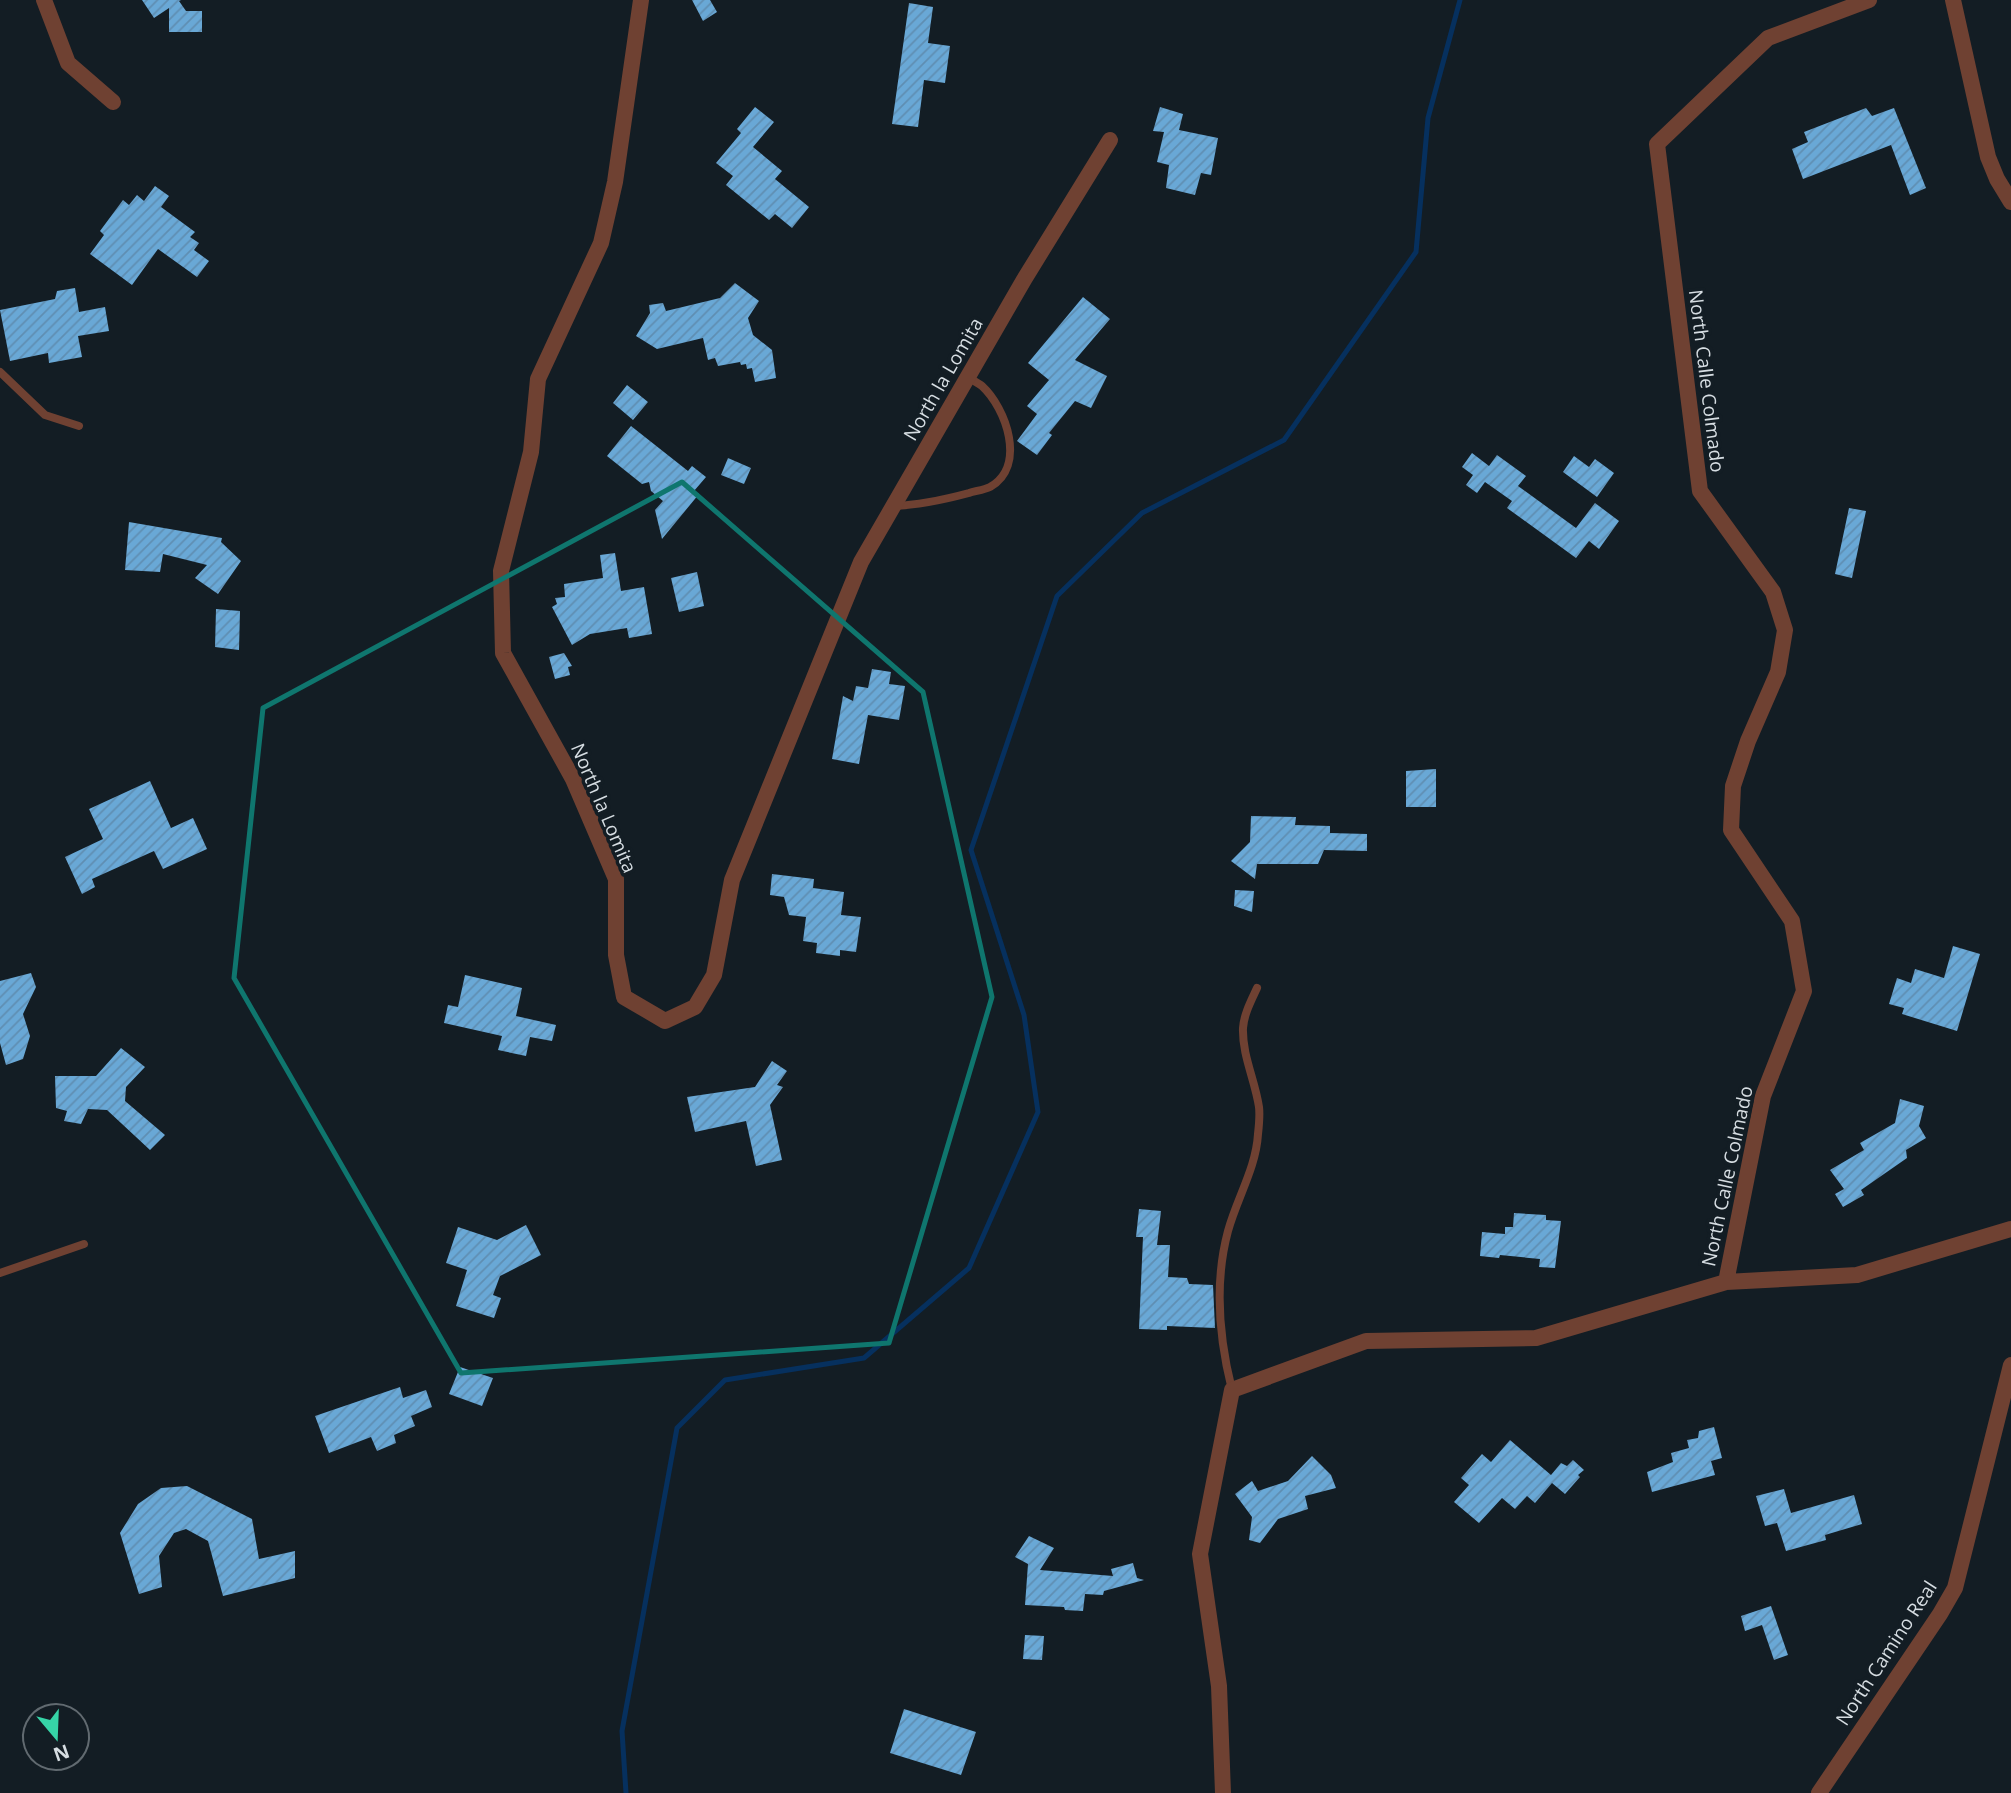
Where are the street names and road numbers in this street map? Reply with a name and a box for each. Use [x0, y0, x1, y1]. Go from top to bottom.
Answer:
street label: North Calle Colmado [1683, 288, 1731, 474]
street label: North la Lomita [897, 313, 989, 445]
street label: North la Lomita [565, 739, 643, 877]
street label: North Calle Colmado [1695, 1083, 1759, 1269]
street label: North Camino Real [1829, 1576, 1943, 1730]

